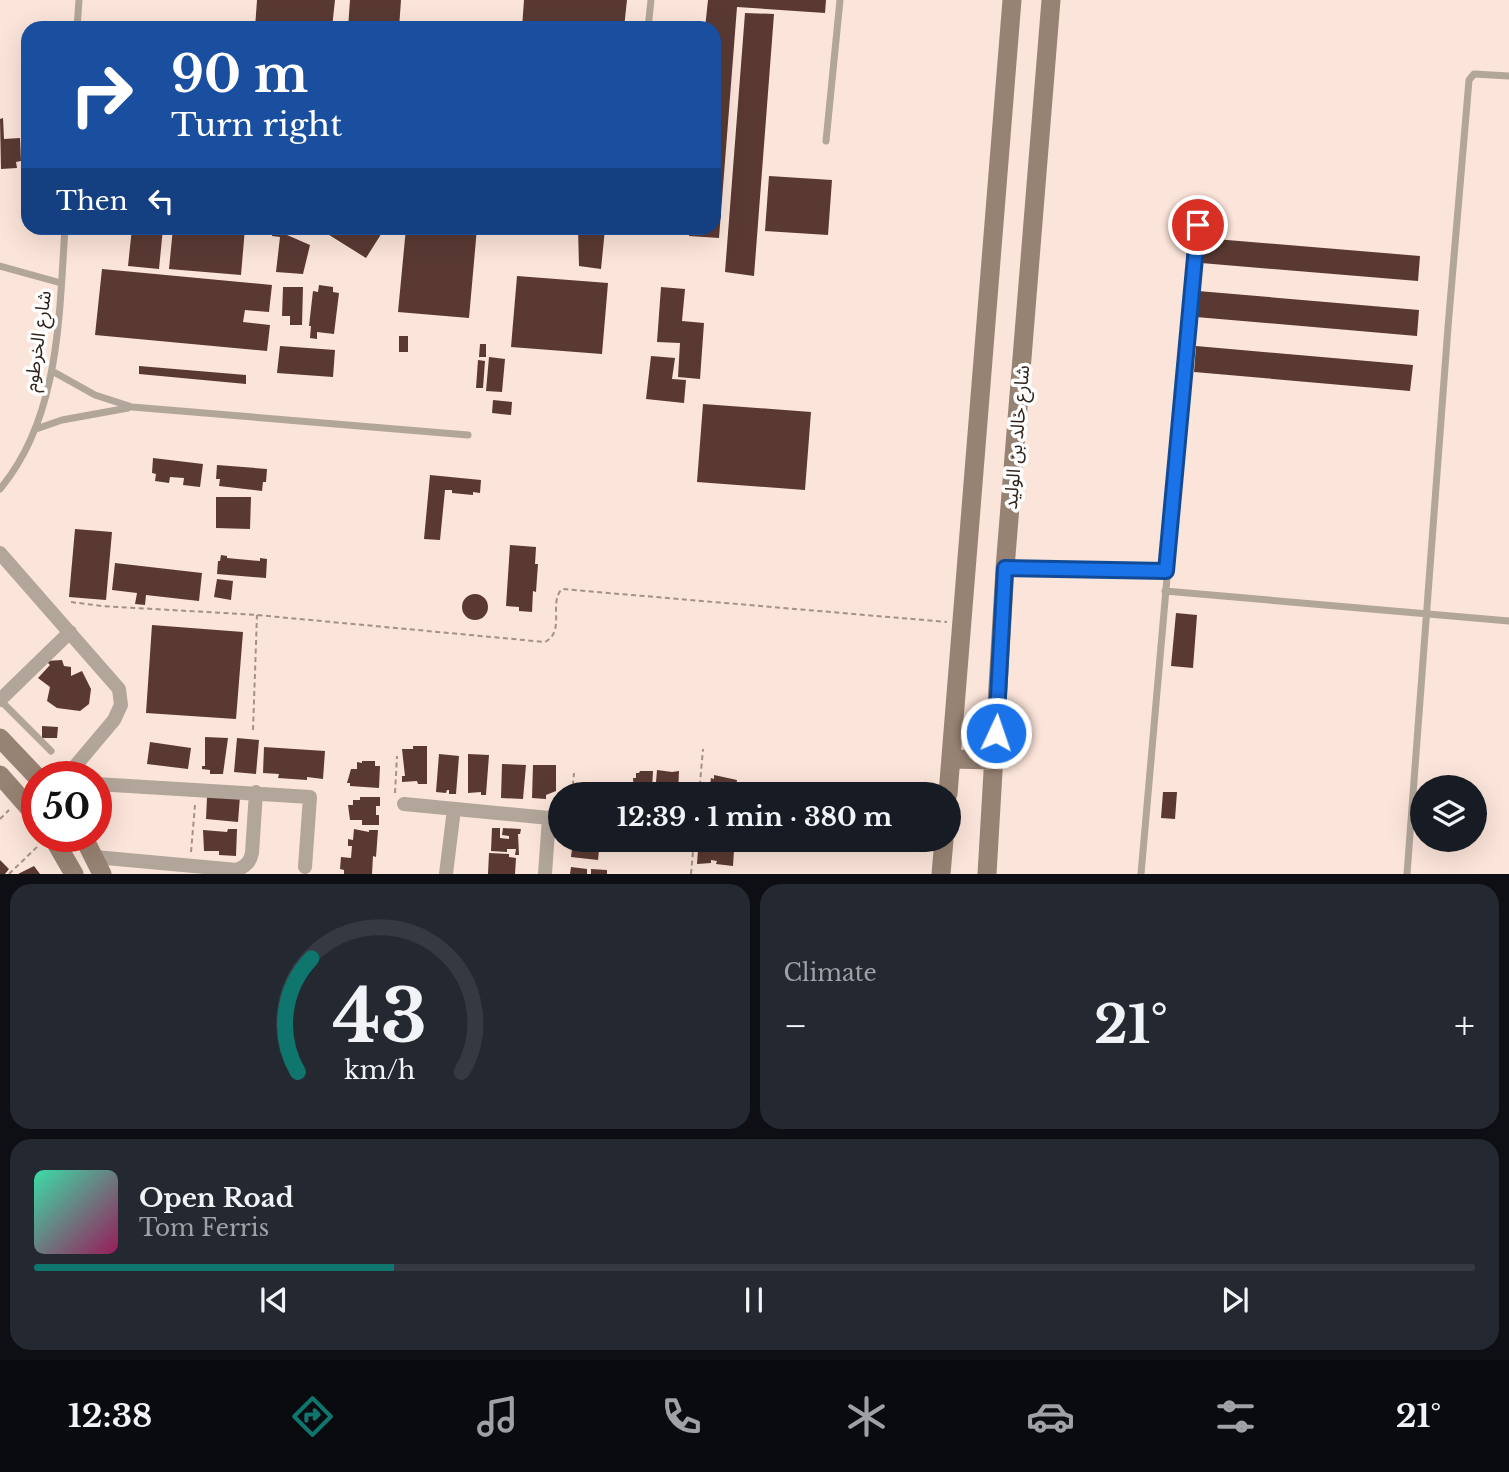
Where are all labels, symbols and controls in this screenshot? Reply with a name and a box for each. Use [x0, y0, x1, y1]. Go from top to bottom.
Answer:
text: 90 m [171, 44, 308, 105]
icon: right [56, 49, 147, 140]
text: Turn right [171, 105, 342, 145]
icon: left [142, 182, 180, 220]
text: Then [56, 185, 128, 217]
pin [1168, 195, 1228, 255]
icon: arrive [1179, 206, 1217, 244]
street label: شارع الخرطوم [19, 289, 59, 394]
street label: شارع خالد بن الوليد [999, 364, 1036, 510]
position arrow [959, 696, 1033, 770]
speed limit sign: 50 [21, 761, 112, 852]
map controls [1410, 775, 1487, 852]
button: layers [1410, 775, 1487, 852]
text: 12:39 · 1 min · 380 m [617, 801, 892, 833]
text: Climate [784, 959, 877, 987]
text: 43 [332, 972, 427, 1063]
text: 21° [1094, 993, 1168, 1057]
text: − [784, 1002, 808, 1049]
text: + [1454, 1002, 1475, 1049]
text: km/h [344, 1055, 415, 1086]
text: Open Road [139, 1182, 294, 1214]
text: Tom Ferris [139, 1214, 269, 1242]
icon: previous [255, 1281, 293, 1319]
icon: pause [735, 1281, 773, 1319]
icon: next [1216, 1281, 1254, 1319]
icon: directions [288, 1392, 337, 1441]
icon: music [473, 1392, 522, 1441]
icon: phone [657, 1392, 706, 1441]
icon: climate [842, 1392, 891, 1441]
icon: car [1026, 1392, 1075, 1441]
icon: filters [1211, 1392, 1260, 1441]
text: 12:38 [68, 1396, 152, 1436]
text: 21° [1396, 1396, 1441, 1436]

